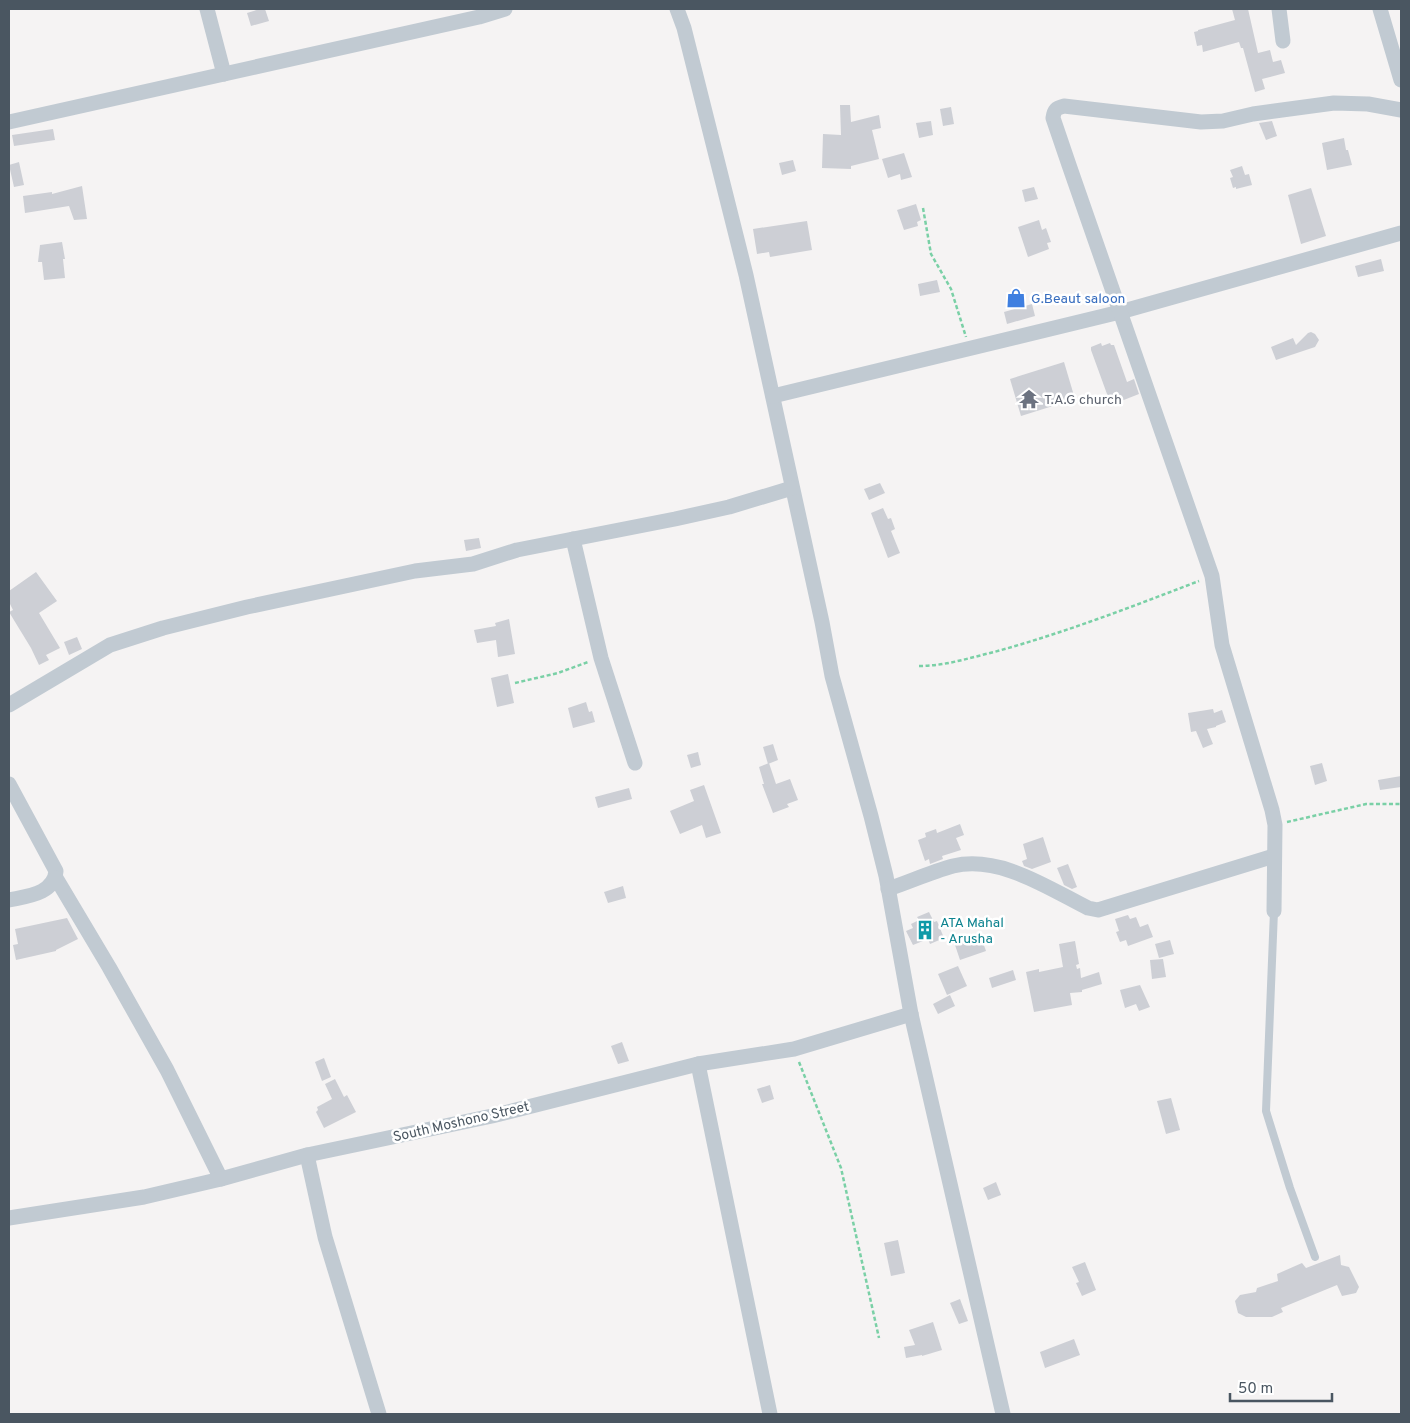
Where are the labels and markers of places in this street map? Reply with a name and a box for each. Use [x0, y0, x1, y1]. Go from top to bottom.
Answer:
shop icon: G.Beaut saloon [1005, 287, 1027, 309]
place label: G.Beaut saloon [1031, 291, 1126, 308]
temple icon: T.A.G church [1018, 388, 1040, 410]
place label: T.A.G church [1044, 392, 1122, 409]
place label: ATA Mahal - Arusha [940, 915, 1004, 948]
building icon: ATA Mahal - Arusha [914, 919, 936, 941]

